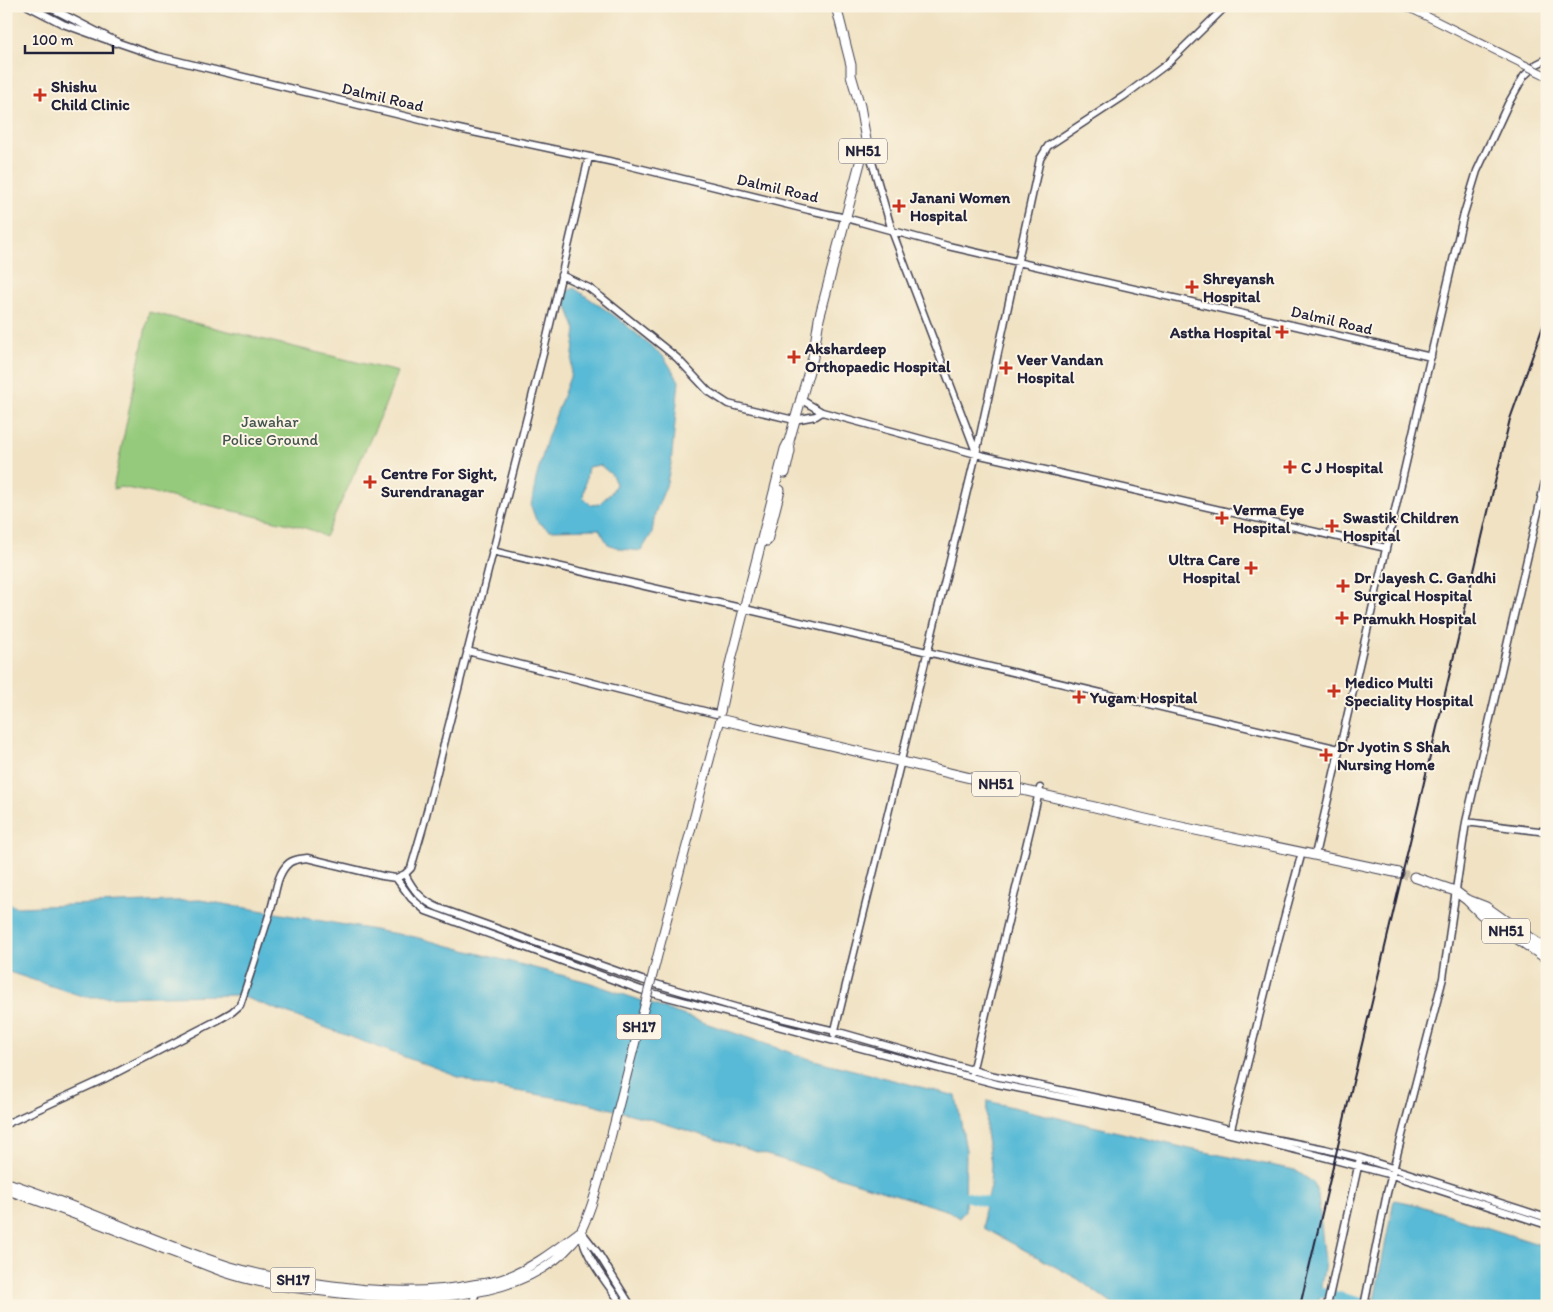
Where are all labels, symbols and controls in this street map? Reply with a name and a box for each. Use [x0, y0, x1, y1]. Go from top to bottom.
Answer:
scale bar [25, 22, 112, 54]
text: 100 m [32, 31, 74, 49]
place label: Shishu Child Clinic [51, 77, 130, 114]
street label: Dalmil Road [340, 78, 426, 116]
marker: Shishu Child Clinic [33, 88, 47, 102]
road number: NH51 [839, 138, 887, 164]
street label: Dalmil Road [735, 169, 821, 207]
place label: Janani Women Hospital [909, 188, 1011, 226]
marker: Janani Women Hospital [892, 199, 906, 213]
place label: Shreyansh Hospital [1203, 269, 1275, 307]
marker: Shreyansh Hospital [1185, 280, 1199, 294]
street label: Dalmil Road [1289, 301, 1375, 339]
place label: Astha Hospital [1169, 323, 1271, 343]
marker: Astha Hospital [1275, 325, 1289, 339]
place label: Akshardeep Orthopaedic Hospital [804, 339, 951, 377]
marker: Akshardeep Orthopaedic Hospital [787, 350, 801, 364]
place label: Veer Vandan Hospital [1017, 350, 1104, 388]
marker: Veer Vandan Hospital [999, 361, 1013, 375]
park label: Jawahar Police Ground [222, 412, 318, 449]
place label: C J Hospital [1301, 458, 1384, 478]
marker: C J Hospital [1283, 460, 1297, 474]
place label: Centre For Sight, Surendranagar [381, 464, 498, 502]
marker: Centre For Sight, Surendranagar [363, 475, 377, 489]
place label: Verma Eye Hospital [1233, 500, 1305, 538]
place label: Swastik Children Hospital [1343, 508, 1460, 546]
marker: Verma Eye Hospital [1215, 511, 1229, 525]
marker: Swastik Children Hospital [1325, 519, 1339, 533]
place label: Ultra Care Hospital [1168, 550, 1240, 588]
marker: Ultra Care Hospital [1244, 561, 1258, 575]
place label: Dr. Jayesh C. Gandhi Surgical Hospital [1354, 568, 1496, 606]
marker: Dr. Jayesh C. Gandhi Surgical Hospital [1336, 579, 1350, 593]
place label: Pramukh Hospital [1353, 609, 1477, 629]
marker: Pramukh Hospital [1335, 611, 1349, 625]
place label: Medico Multi Speciality Hospital [1345, 673, 1474, 711]
marker: Medico Multi Speciality Hospital [1327, 684, 1341, 698]
place label: Yugam Hospital [1089, 688, 1198, 708]
marker: Yugam Hospital [1072, 690, 1086, 704]
place label: Dr Jyotin S Shah Nursing Home [1337, 737, 1450, 775]
marker: Dr Jyotin S Shah Nursing Home [1319, 748, 1333, 762]
road number: NH51 [972, 772, 1020, 796]
road number: NH51 [1482, 918, 1530, 944]
road number: SH17 [616, 1014, 662, 1040]
road number: SH17 [270, 1268, 316, 1292]

